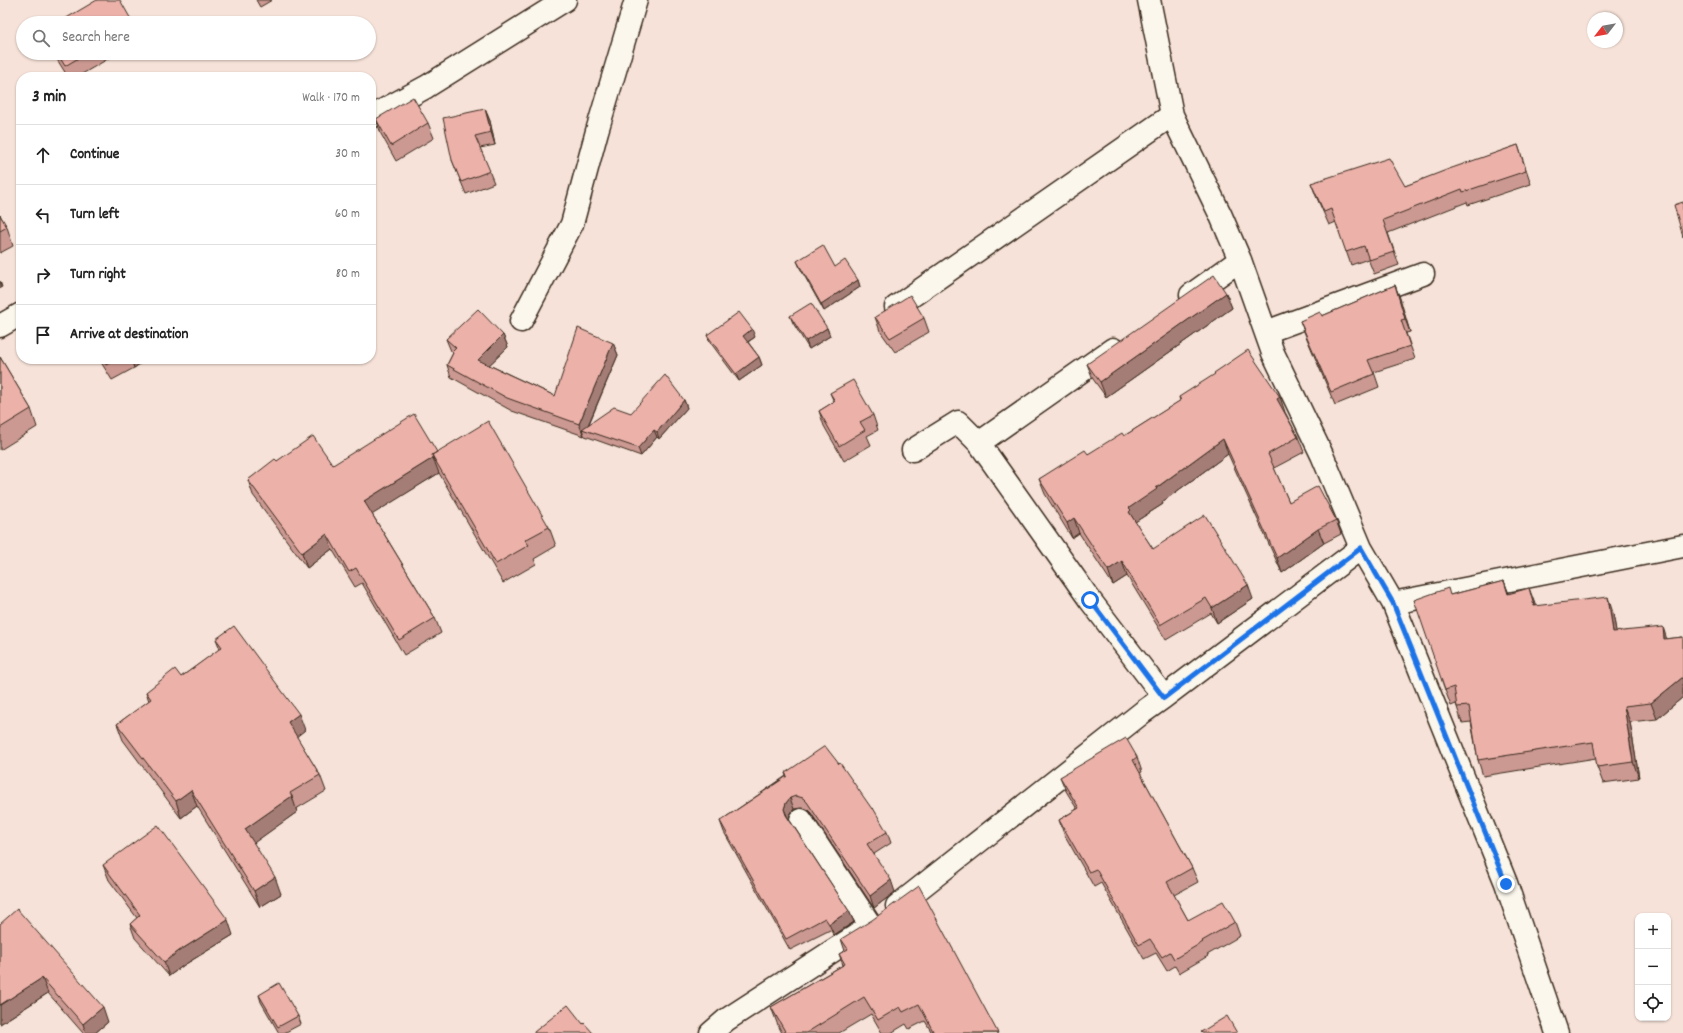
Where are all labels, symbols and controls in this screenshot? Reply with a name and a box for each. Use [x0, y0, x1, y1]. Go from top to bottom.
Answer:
north arrow [1587, 12, 1623, 48]
search box [16, 16, 376, 60]
icon: search [30, 27, 52, 49]
text: Search here [62, 27, 130, 49]
text: 3 min [32, 86, 66, 110]
text: Walk · 170 m [302, 89, 360, 108]
icon: ahead [32, 144, 54, 166]
text: Continue [70, 144, 119, 166]
text: 30 m [335, 145, 360, 164]
icon: left [32, 204, 54, 226]
text: Turn left [70, 204, 119, 226]
text: 60 m [335, 205, 360, 224]
icon: right [32, 264, 54, 286]
text: Turn right [70, 264, 126, 286]
text: 80 m [336, 265, 360, 284]
icon: arrive [32, 324, 54, 346]
text: Arrive at destination [70, 324, 188, 346]
route start [1081, 591, 1099, 609]
route end [1497, 875, 1515, 893]
map controls [1635, 913, 1671, 1021]
button: + [1635, 913, 1671, 949]
button: − [1635, 949, 1671, 985]
button: locate [1635, 985, 1671, 1021]

